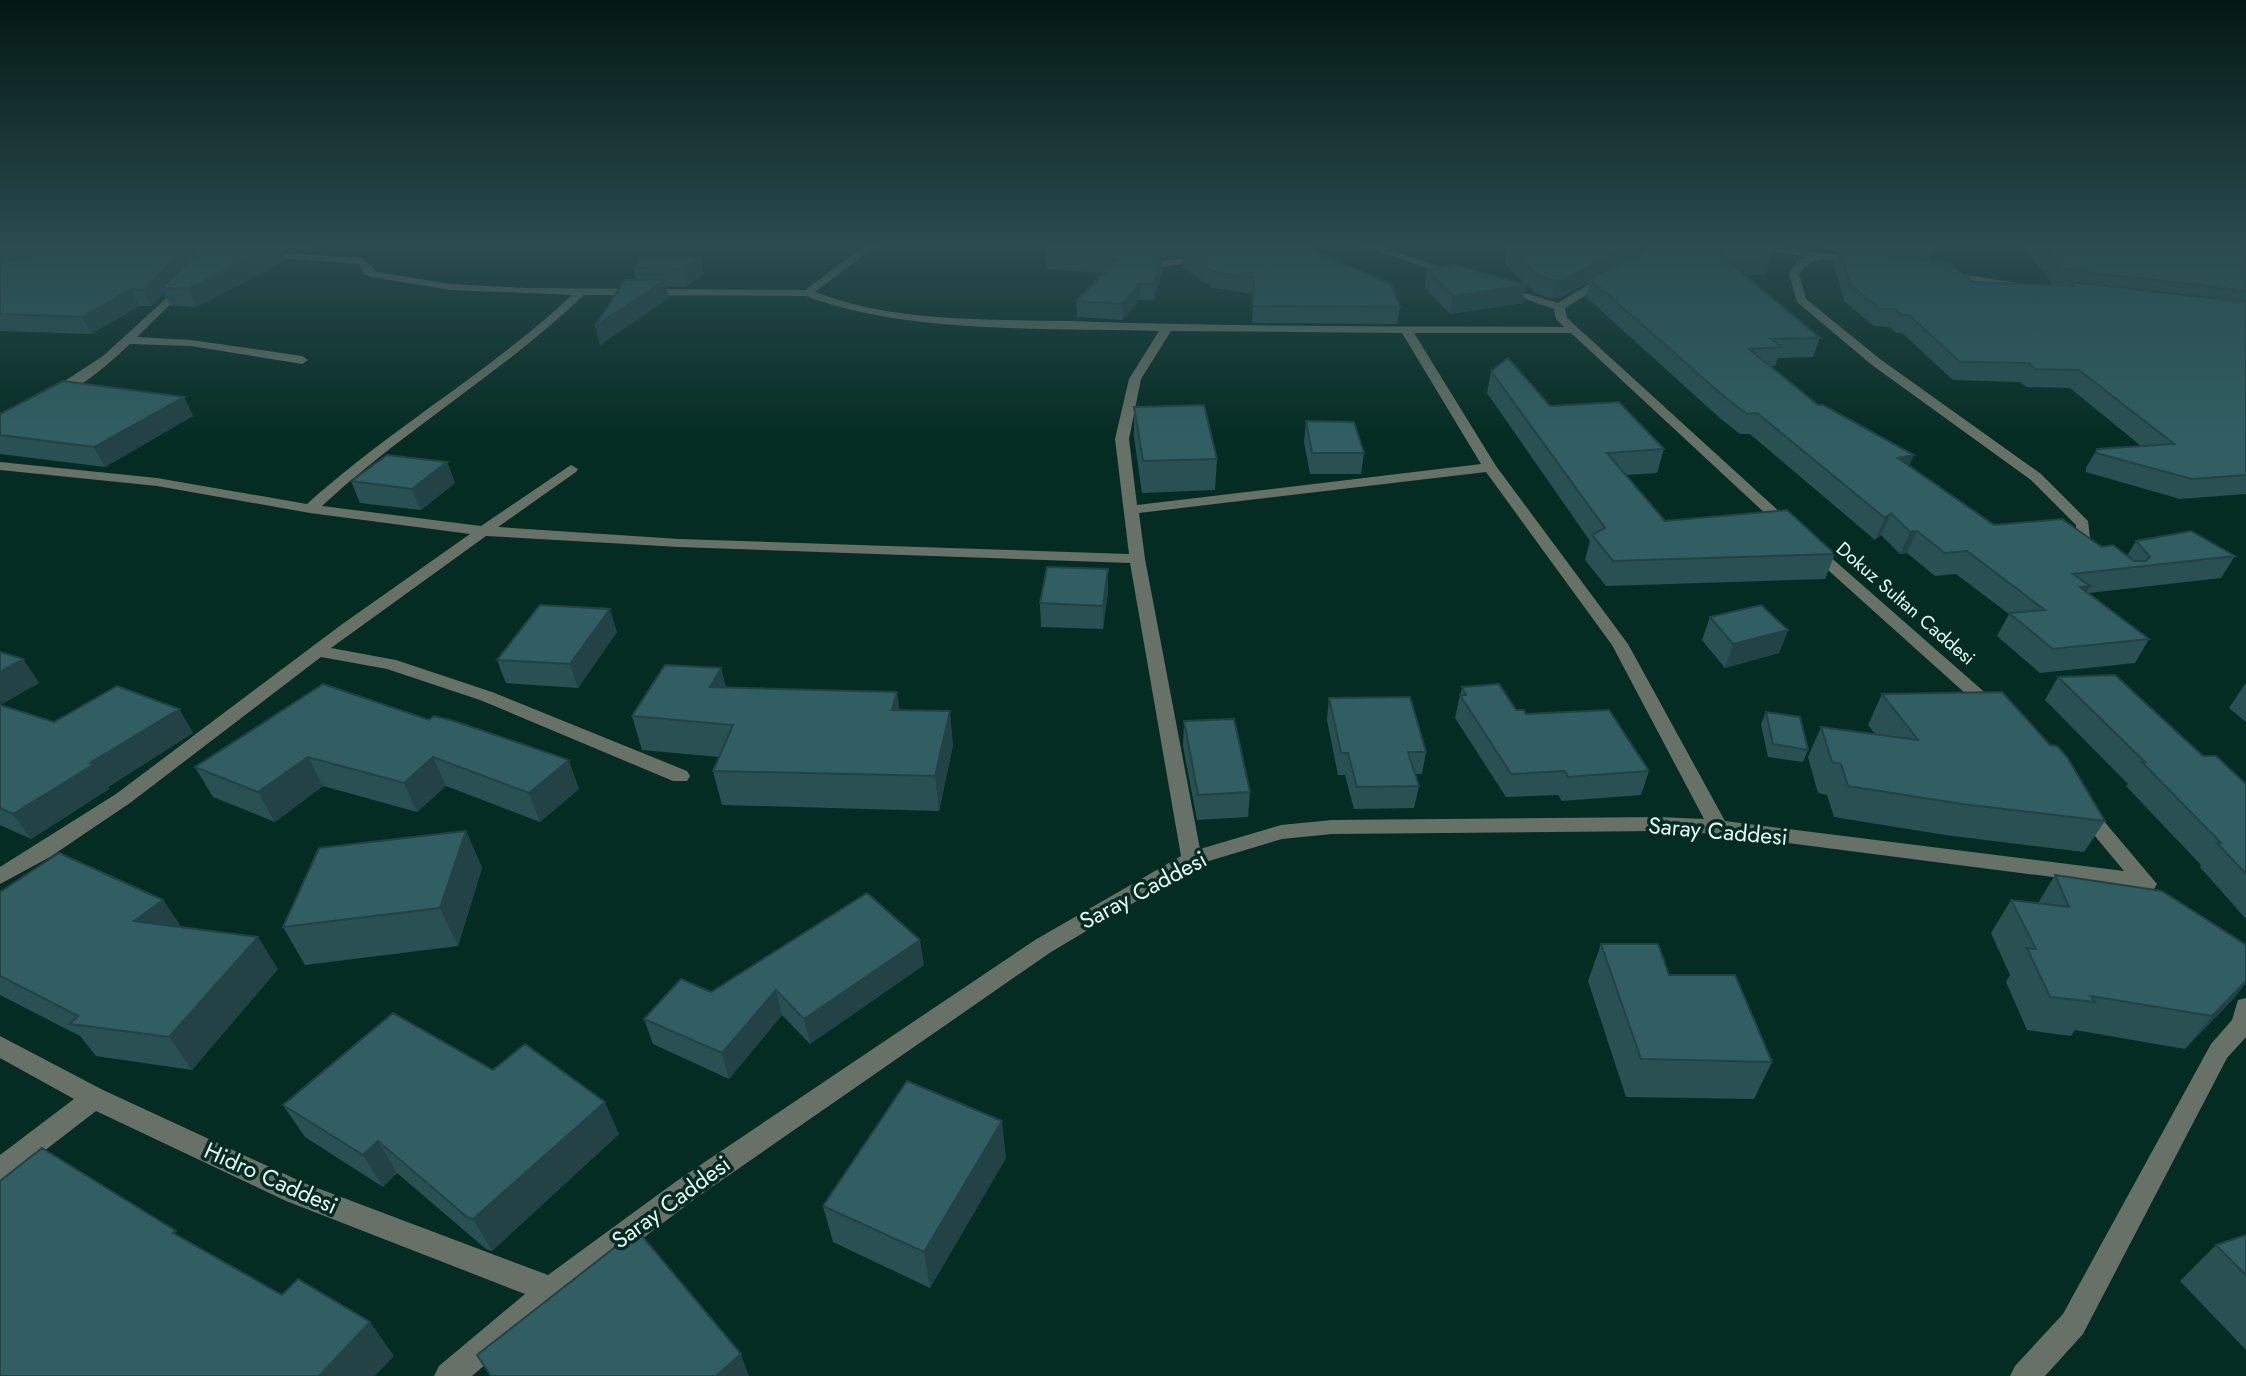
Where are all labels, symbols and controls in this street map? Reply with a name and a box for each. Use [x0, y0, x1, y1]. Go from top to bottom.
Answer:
street label: Dokuz Sultan Caddesi [1830, 535, 1981, 671]
street label: Saray Caddesi [1647, 808, 1789, 854]
street label: Saray Caddesi [1073, 842, 1213, 938]
street label: Hidro Caddesi [199, 1133, 343, 1223]
street label: Saray Caddesi [605, 1147, 737, 1257]

